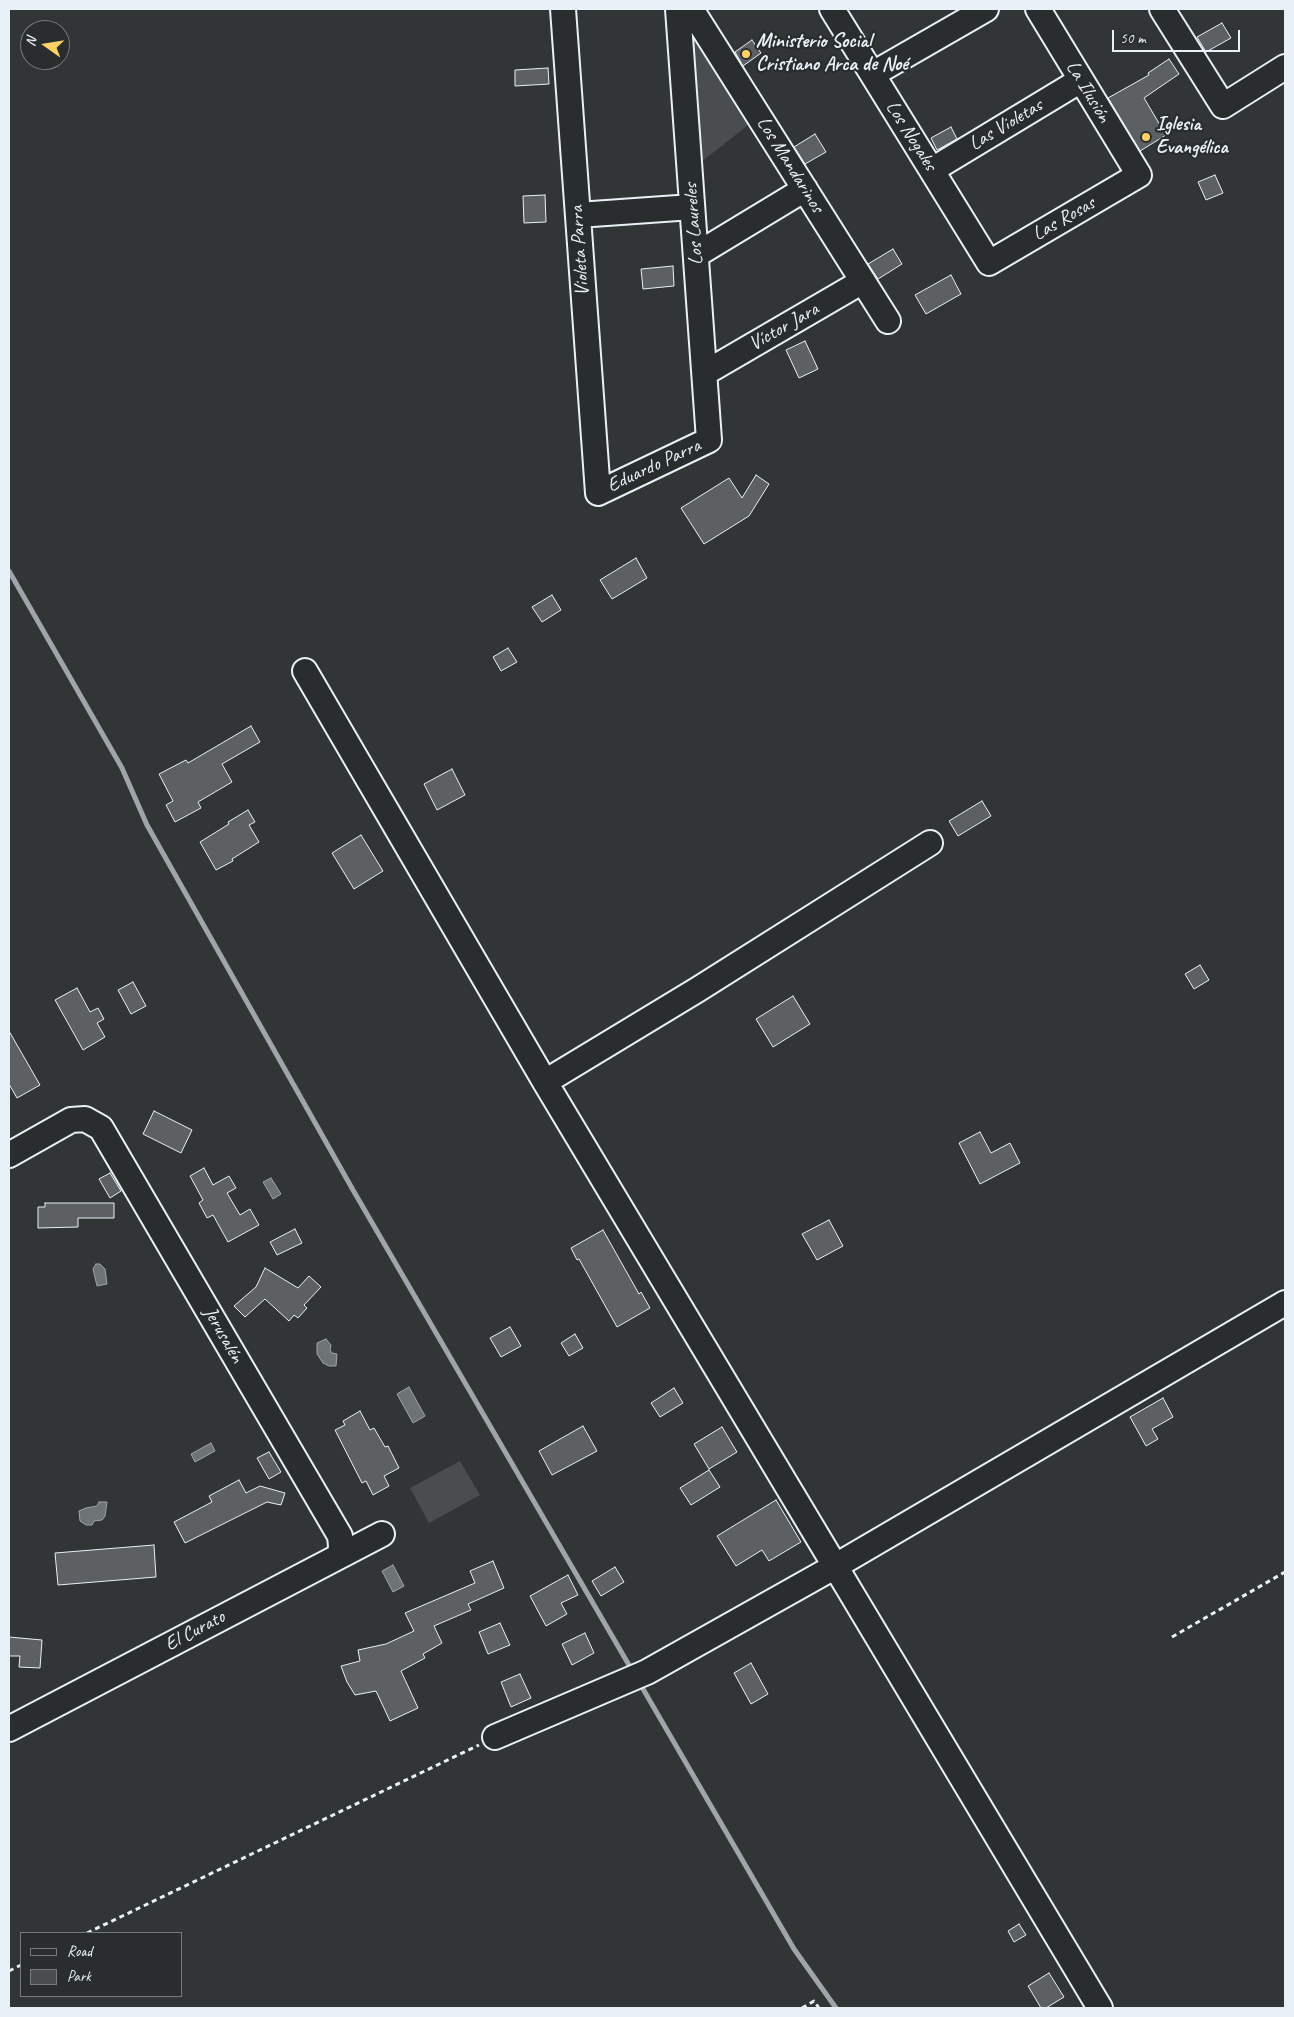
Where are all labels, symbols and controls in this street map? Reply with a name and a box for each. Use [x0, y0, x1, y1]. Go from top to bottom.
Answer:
north arrow [20, 20, 70, 70]
scale bar [1114, 20, 1242, 52]
text: 50 m [1120, 29, 1146, 48]
place label: Ministerio Social Cristiano Arca de Noé [756, 30, 908, 77]
text: N [22, 36, 40, 48]
marker: Ministerio Social Cristiano Arca de Noé [740, 48, 752, 60]
street label: La Ilusión [1060, 57, 1116, 127]
street label: Las Violetas [965, 94, 1047, 156]
street label: Los Nogales [880, 97, 942, 175]
street label: Los Mandarinos [751, 112, 829, 218]
place label: Iglesia Evangélica [1156, 113, 1228, 160]
marker: Iglesia Evangélica [1140, 131, 1152, 143]
street label: Los Laureles [679, 182, 709, 266]
street label: Las Rosas [1028, 192, 1100, 246]
street label: Violeta Parra [565, 205, 595, 297]
street label: Víctor Jara [745, 298, 823, 356]
street label: Eduardo Parra [603, 434, 705, 498]
street label: Jerusalén [197, 1303, 249, 1367]
street label: El Curato [161, 1605, 229, 1657]
legend [20, 1932, 182, 1997]
text: Road [67, 1942, 92, 1961]
text: Park [67, 1967, 91, 1986]

